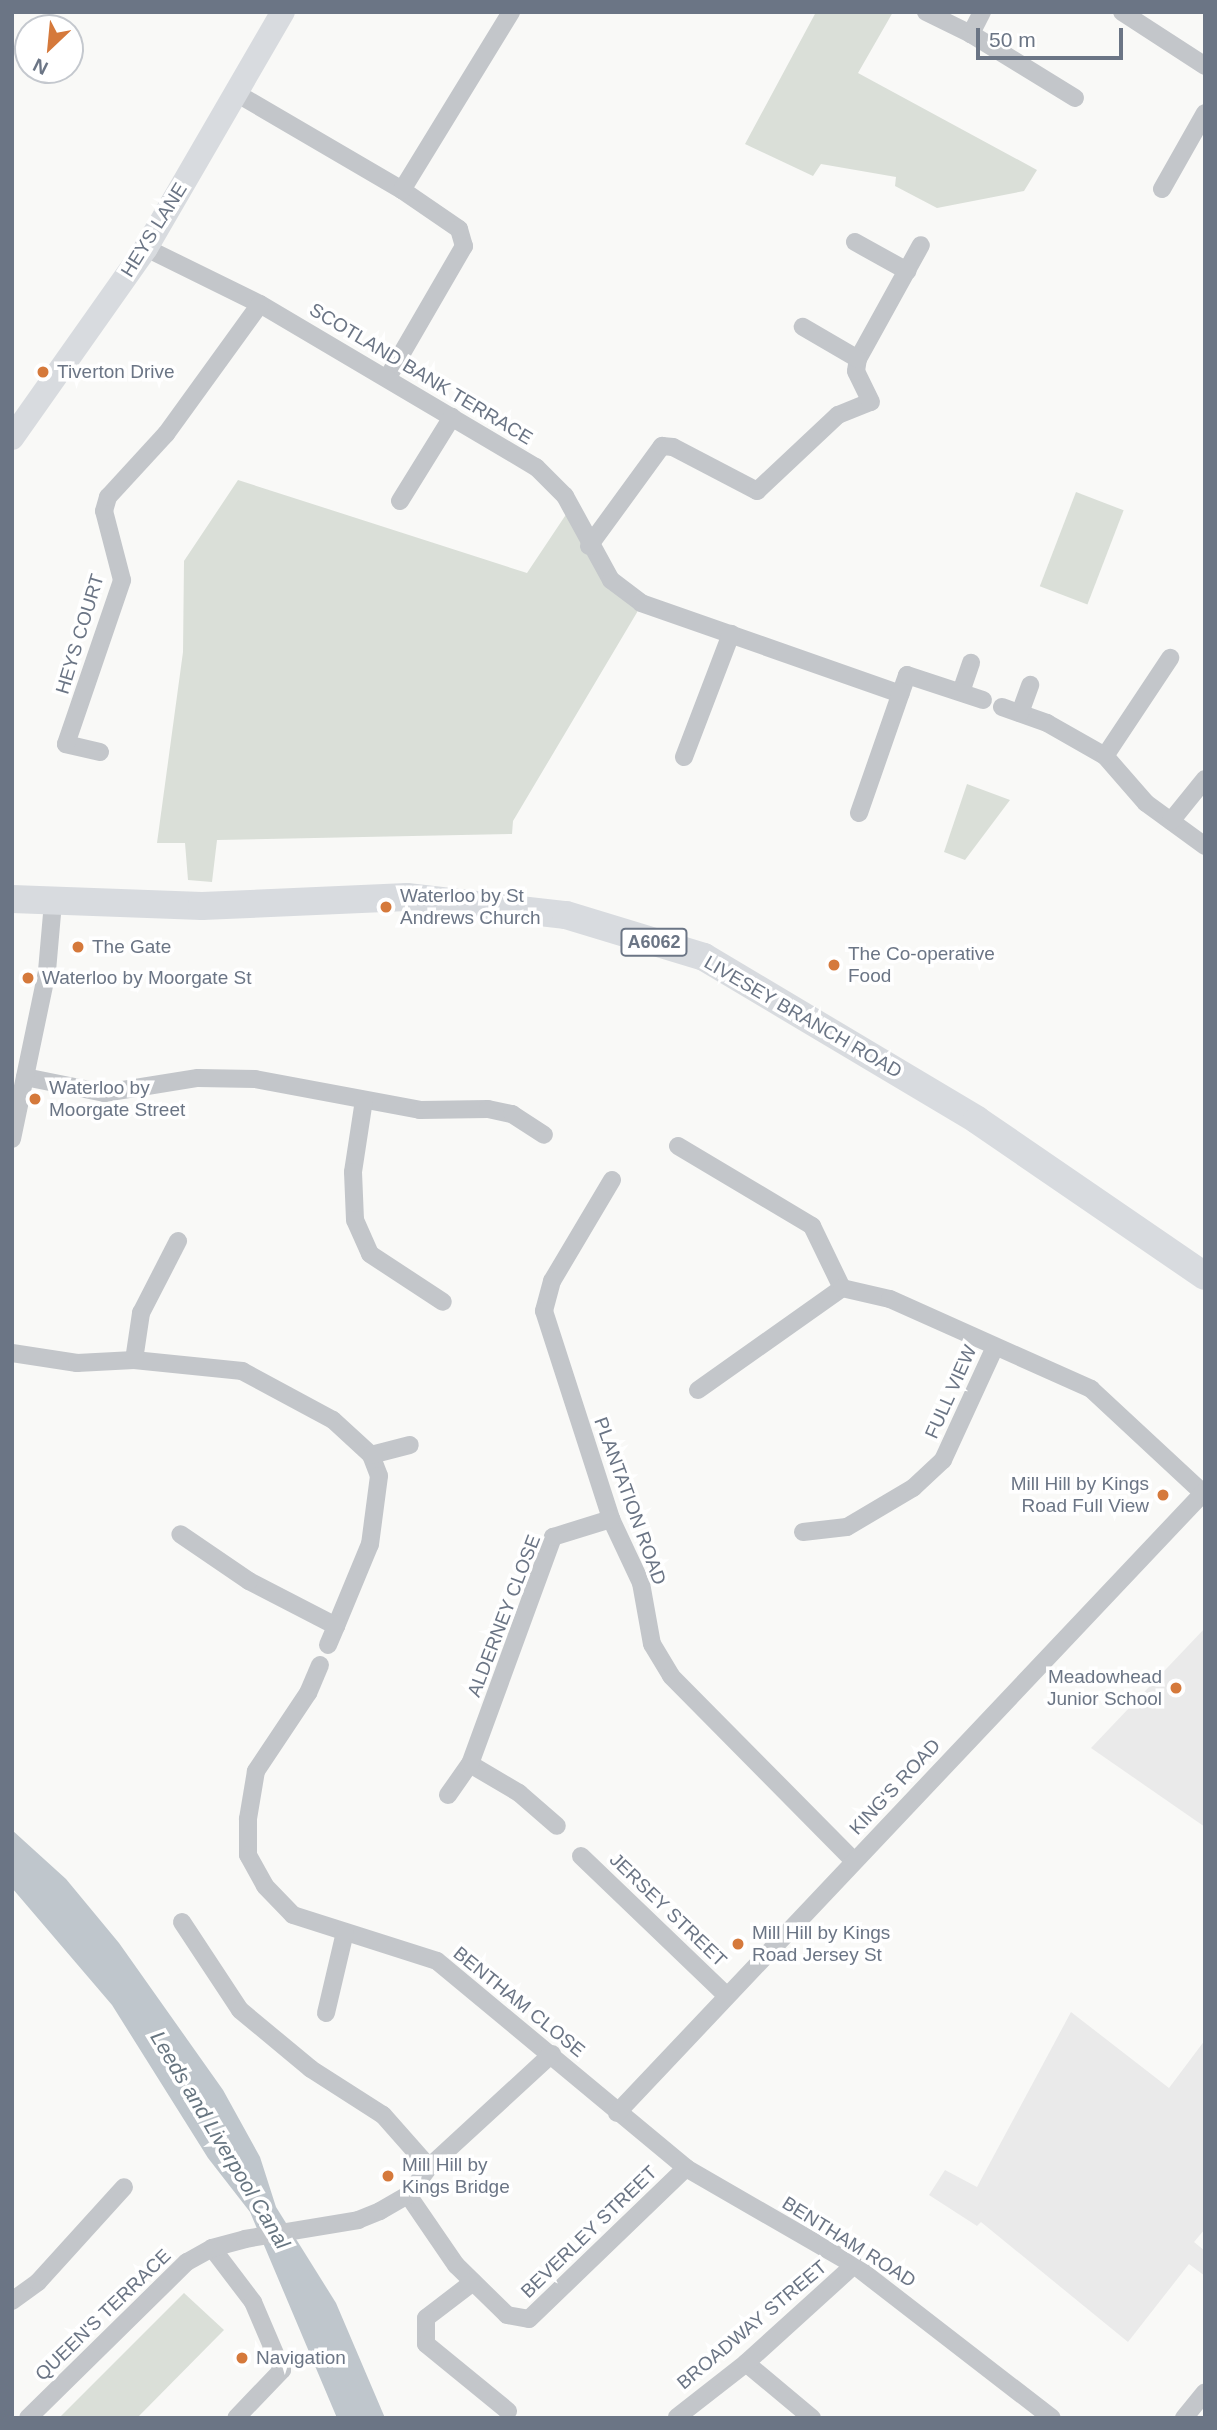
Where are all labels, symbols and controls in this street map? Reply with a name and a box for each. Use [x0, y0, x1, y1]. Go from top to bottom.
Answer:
north arrow [14, 14, 84, 84]
scale bar [979, 14, 1126, 58]
text: 50 m [989, 28, 1036, 51]
text: N [30, 54, 51, 79]
street label: HEYS LANE [116, 179, 192, 281]
street label: SCOTLAND BANK TERRACE [305, 298, 537, 450]
place label: Tiverton Drive [57, 361, 175, 383]
marker: Tiverton Drive [35, 364, 51, 380]
street label: HEYS COURT [51, 571, 109, 697]
place label: Waterloo by St Andrews Church [400, 885, 540, 929]
marker: Waterloo by St Andrews Church [378, 899, 394, 915]
road number: A6062 [619, 928, 689, 957]
place label: The Gate [92, 936, 171, 958]
marker: The Gate [70, 939, 86, 955]
place label: The Co-operative Food [848, 943, 995, 987]
street label: LIVESEY BRANCH ROAD [700, 951, 906, 1083]
marker: The Co-operative Food [826, 957, 842, 973]
place label: Waterloo by Moorgate St [42, 967, 251, 989]
marker: Waterloo by Moorgate St [20, 970, 36, 986]
place label: Waterloo by Moorgate Street [49, 1077, 185, 1121]
marker: Waterloo by Moorgate Street [27, 1091, 43, 1107]
street label: FULL VIEW [920, 1342, 982, 1442]
street label: PLANTATION ROAD [589, 1414, 671, 1588]
place label: Mill Hill by Kings Road Full View [1011, 1473, 1149, 1517]
marker: Mill Hill by Kings Road Full View [1155, 1487, 1171, 1503]
street label: ALDERNEY CLOSE [463, 1532, 545, 1700]
place label: Meadowhead Junior School [1047, 1666, 1162, 1710]
marker: Meadowhead Junior School [1168, 1680, 1184, 1696]
street label: KING'S ROAD [845, 1734, 945, 1840]
street label: JERSEY STREET [605, 1848, 731, 1972]
place label: Mill Hill by Kings Road Jersey St [752, 1922, 890, 1966]
marker: Mill Hill by Kings Road Jersey St [730, 1936, 746, 1952]
street label: BENTHAM CLOSE [449, 1942, 589, 2062]
water label: Leeds and Liverpool Canal [145, 2026, 295, 2254]
place label: Mill Hill by Kings Bridge [402, 2154, 510, 2198]
street label: BEVERLEY STREET [516, 2161, 662, 2303]
marker: Mill Hill by Kings Bridge [380, 2168, 396, 2184]
street label: BENTHAM ROAD [778, 2192, 920, 2292]
street label: QUEEN'S TERRACE [30, 2244, 176, 2386]
street label: BROADWAY STREET [672, 2256, 832, 2394]
place label: Navigation [256, 2347, 346, 2369]
marker: Navigation [234, 2350, 250, 2366]

